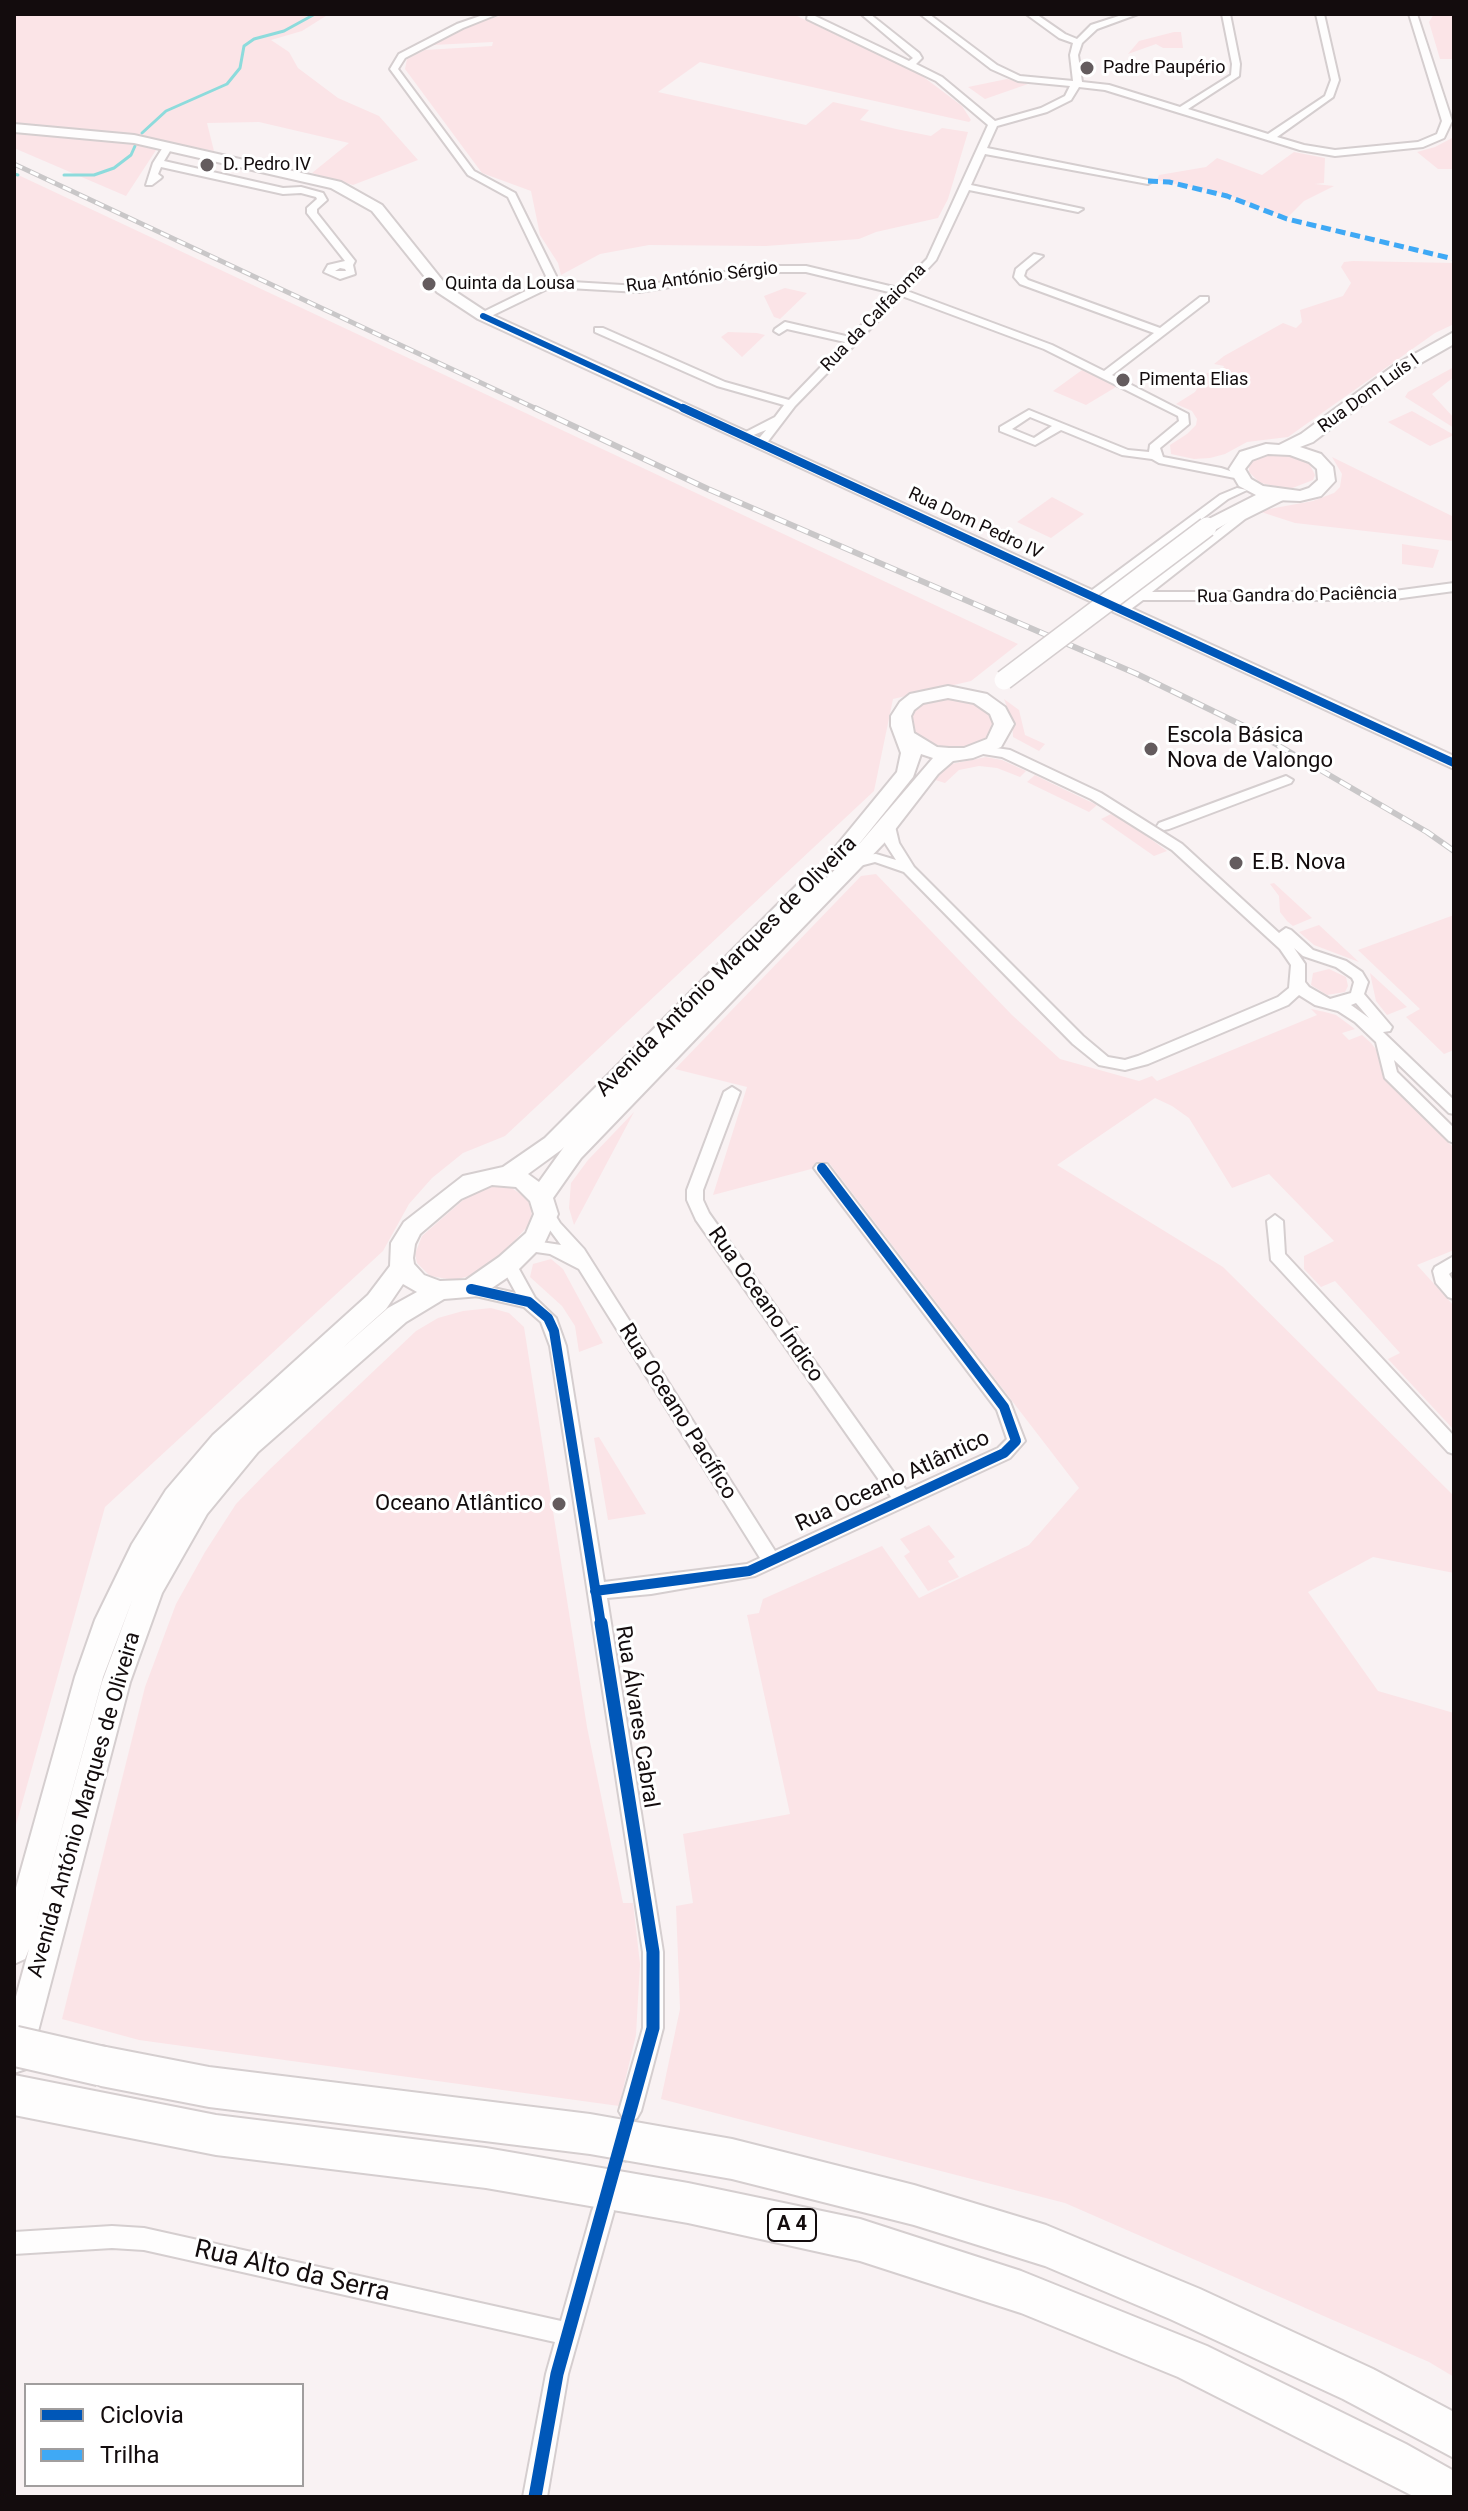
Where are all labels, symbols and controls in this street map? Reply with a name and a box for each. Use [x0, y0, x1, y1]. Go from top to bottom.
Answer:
place label: Padre Paupério [1103, 57, 1226, 79]
marker: Padre Paupério [1078, 59, 1096, 77]
place label: D. Pedro IV [223, 154, 311, 176]
marker: D. Pedro IV [198, 156, 216, 174]
street label: Rua António Sérgio [625, 258, 779, 298]
street label: Rua da Calfaioma [817, 259, 931, 377]
place label: Quinta da Lousa [445, 273, 575, 295]
marker: Quinta da Lousa [420, 275, 438, 293]
street label: Rua Dom Luís I [1314, 350, 1424, 438]
place label: Pimenta Elias [1139, 369, 1248, 391]
marker: Pimenta Elias [1114, 371, 1132, 389]
street label: Rua Dom Pedro IV [904, 483, 1046, 565]
street label: Rua Gandra do Paciência [1197, 583, 1397, 609]
place label: Escola Básica Nova de Valongo [1167, 723, 1333, 774]
marker: Escola Básica Nova de Valongo [1142, 740, 1160, 758]
street label: Avenida António Marques de Oliveira [591, 831, 863, 1103]
place label: E.B. Nova [1252, 850, 1346, 876]
marker: E.B. Nova [1227, 854, 1245, 872]
street label: Rua Oceano Índico [702, 1222, 828, 1388]
street label: Rua Oceano Pacífico [612, 1319, 742, 1505]
street label: Rua Oceano Atlântico [792, 1425, 994, 1539]
place label: Oceano Atlântico [375, 1491, 543, 1517]
marker: Oceano Atlântico [550, 1495, 568, 1513]
street label: Rua Álvares Cabral [609, 1624, 663, 1810]
street label: Avenida António Marques de Oliveira [23, 1629, 147, 1981]
road number: A 4 [768, 2209, 816, 2241]
street label: Rua Alto da Serra [191, 2234, 393, 2310]
legend [24, 2383, 304, 2487]
text: Ciclovia [100, 2401, 184, 2429]
text: Trilha [100, 2441, 160, 2469]

